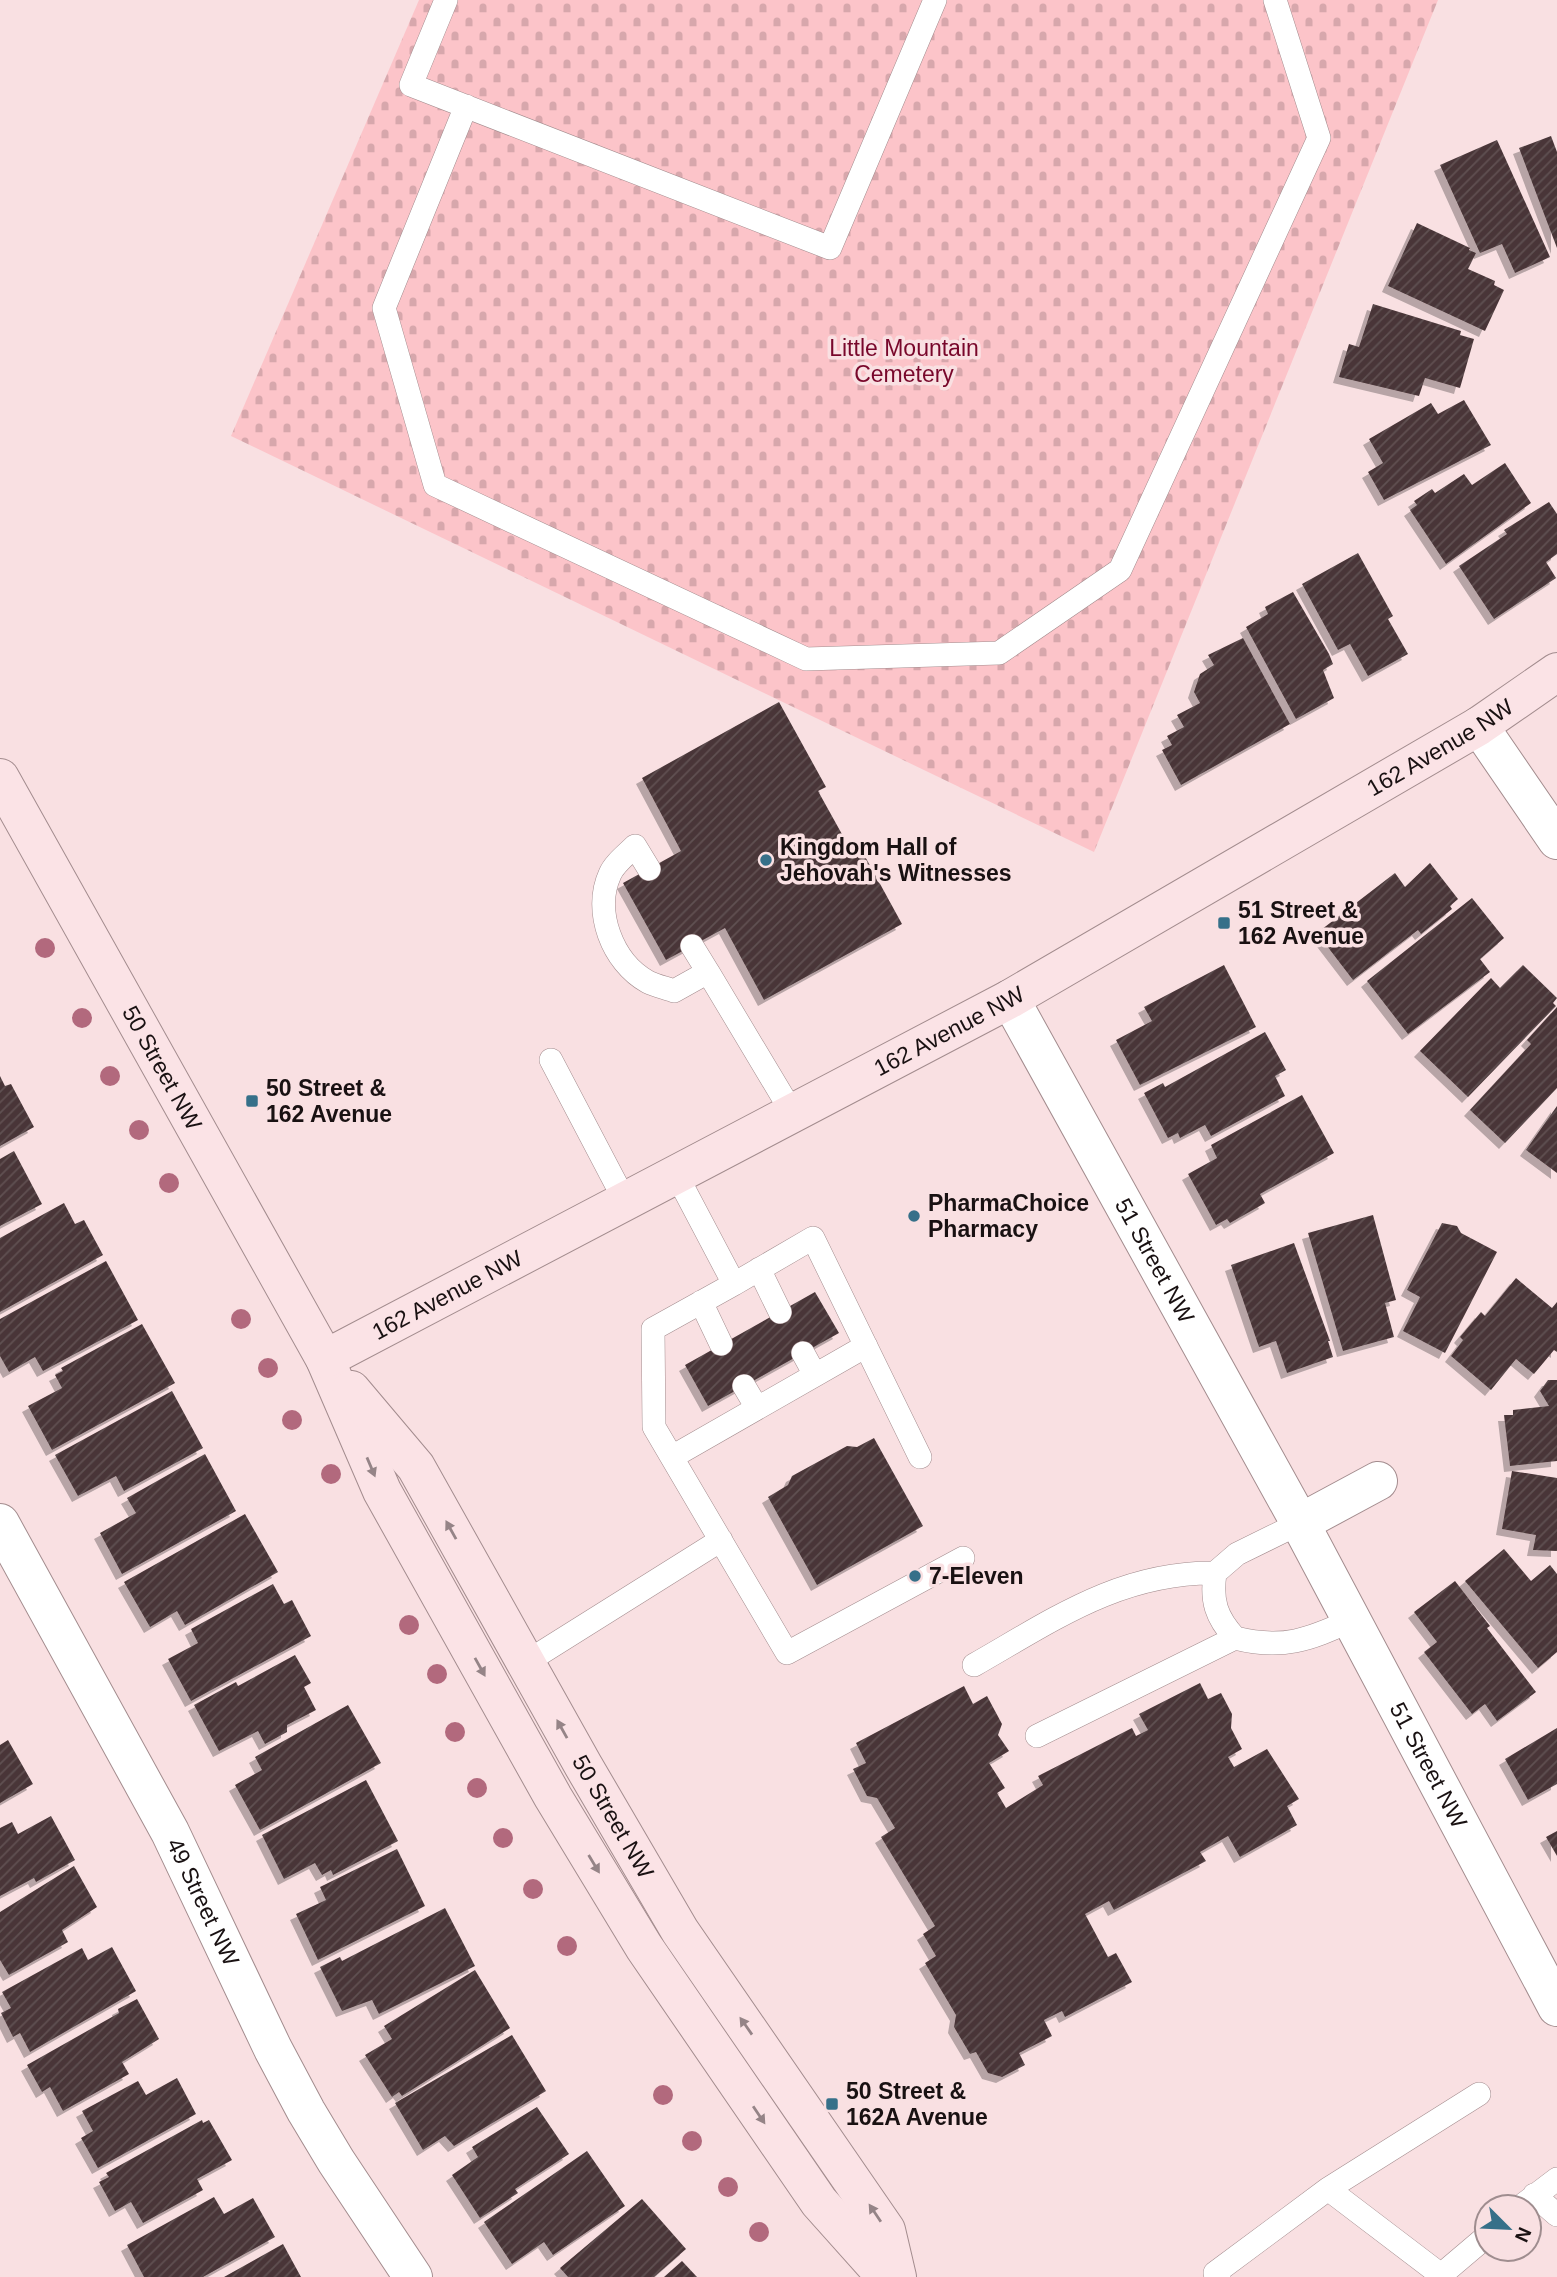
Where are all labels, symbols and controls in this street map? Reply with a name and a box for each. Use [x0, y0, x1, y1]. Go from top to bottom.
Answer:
park label: Little Mountain Cemetery [829, 335, 979, 387]
street label: 162 Avenue NW [1362, 693, 1518, 801]
place label: Kingdom Hall of Jehovah's Witnesses [780, 834, 1012, 886]
marker: Kingdom Hall of Jehovah's Witnesses [758, 852, 774, 868]
place label: 51 Street & 162 Avenue [1238, 897, 1364, 949]
marker: 51 Street & 162 Avenue [1216, 915, 1232, 931]
street label: 162 Avenue NW [870, 981, 1029, 1081]
street label: 50 Street NW [117, 1001, 207, 1135]
place label: 50 Street & 162 Avenue [266, 1075, 392, 1127]
marker: 50 Street & 162 Avenue [244, 1093, 260, 1109]
place label: PharmaChoice Pharmacy [928, 1190, 1089, 1242]
street label: 51 Street NW [1110, 1194, 1200, 1328]
marker: PharmaChoice Pharmacy [906, 1208, 922, 1224]
street label: 162 Avenue NW [368, 1245, 527, 1345]
one-way arrow [365, 1457, 377, 1477]
one-way arrow [445, 1521, 457, 1540]
place label: 7-Eleven [929, 1563, 1024, 1589]
marker: 7-Eleven [907, 1568, 923, 1584]
one-way arrow [474, 1657, 486, 1676]
street label: 51 Street NW [1385, 1698, 1473, 1832]
one-way arrow [556, 1719, 568, 1738]
street label: 50 Street NW [567, 1750, 659, 1883]
street label: 49 Street NW [162, 1834, 245, 1970]
one-way arrow [587, 1854, 600, 1873]
one-way arrow [739, 2017, 753, 2035]
place label: 50 Street & 162A Avenue [846, 2078, 988, 2130]
marker: 50 Street & 162A Avenue [824, 2096, 840, 2112]
one-way arrow [752, 2106, 766, 2124]
north arrow [1473, 2193, 1543, 2263]
one-way arrow [869, 2204, 882, 2223]
text: N [1511, 2224, 1535, 2245]

